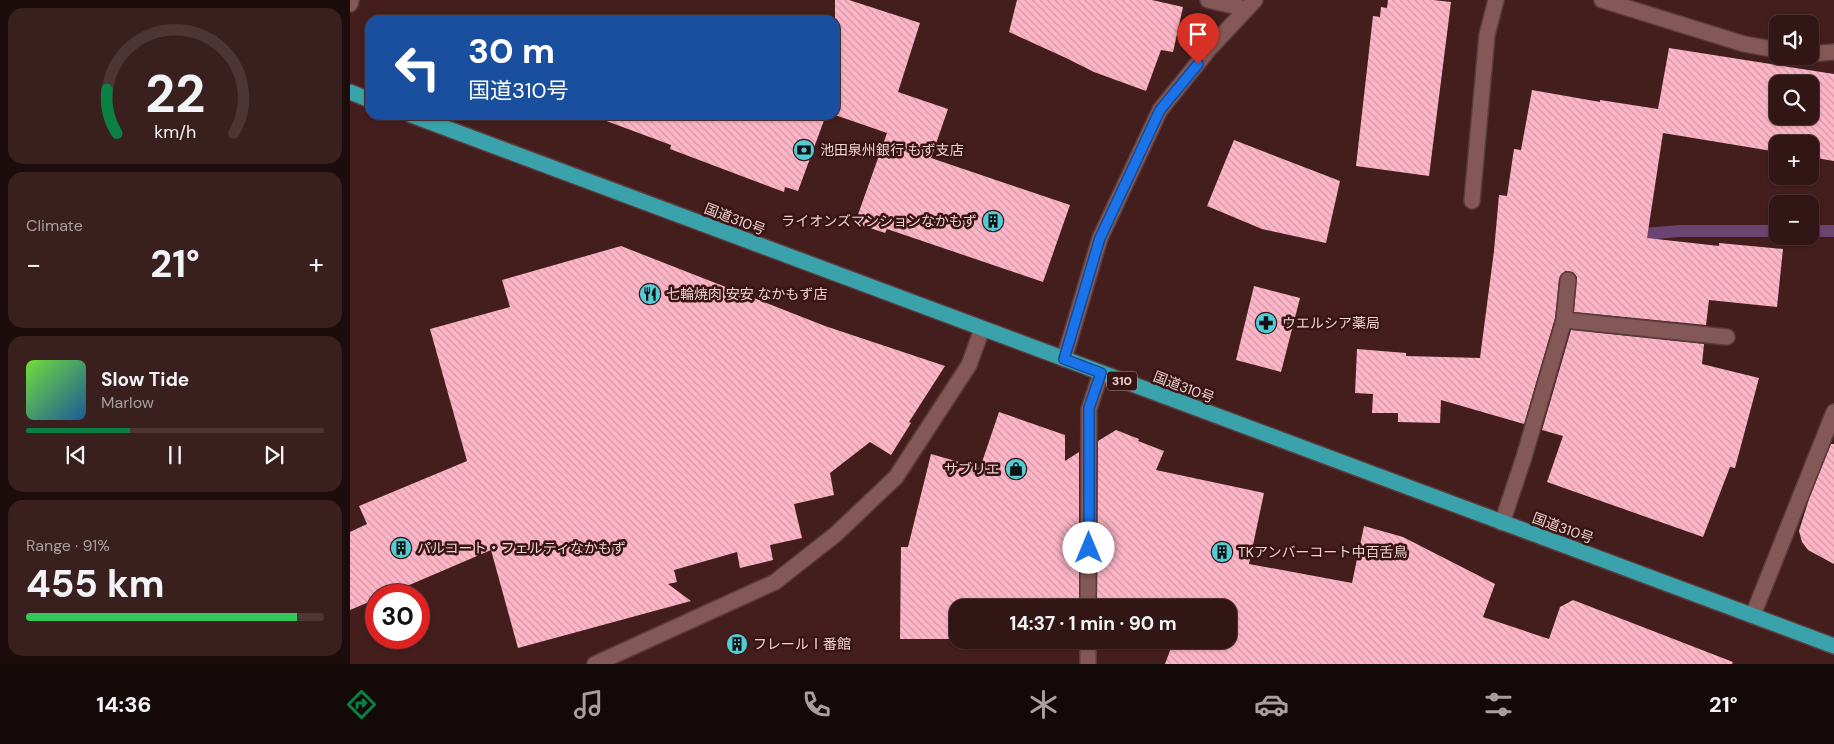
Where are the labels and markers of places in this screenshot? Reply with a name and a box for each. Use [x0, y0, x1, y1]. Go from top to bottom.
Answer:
pin [1177, 13, 1219, 64]
bank icon: 池田泉州銀行 もず支店 [792, 138, 816, 162]
place label: 池田泉州銀行 もず支店 [820, 141, 964, 159]
building icon: ライオンズマンションなかもず [981, 209, 1005, 233]
place label: ライオンズマンションなかもず [781, 212, 977, 230]
restaurant icon: 七輪焼肉 安安 なかもず店 [638, 282, 662, 306]
place label: 七輪焼肉 安安 なかもず店 [666, 285, 827, 303]
pharmacy icon: ウエルシア薬局 [1254, 311, 1278, 335]
place label: ウエルシア薬局 [1282, 314, 1380, 332]
shop icon: サブリエ [1004, 457, 1028, 481]
place label: サブリエ [944, 460, 1000, 478]
building icon: パルコート・フェルティなかもず [389, 536, 413, 560]
place label: パルコート・フェルティなかもず [417, 539, 626, 557]
building icon: TKアンバーコート中百舌鳥 [1210, 540, 1234, 564]
place label: TKアンバーコート中百舌鳥 [1238, 543, 1407, 561]
building icon: フレールⅠ番館 [725, 632, 749, 656]
place label: フレールⅠ番館 [753, 635, 851, 653]

